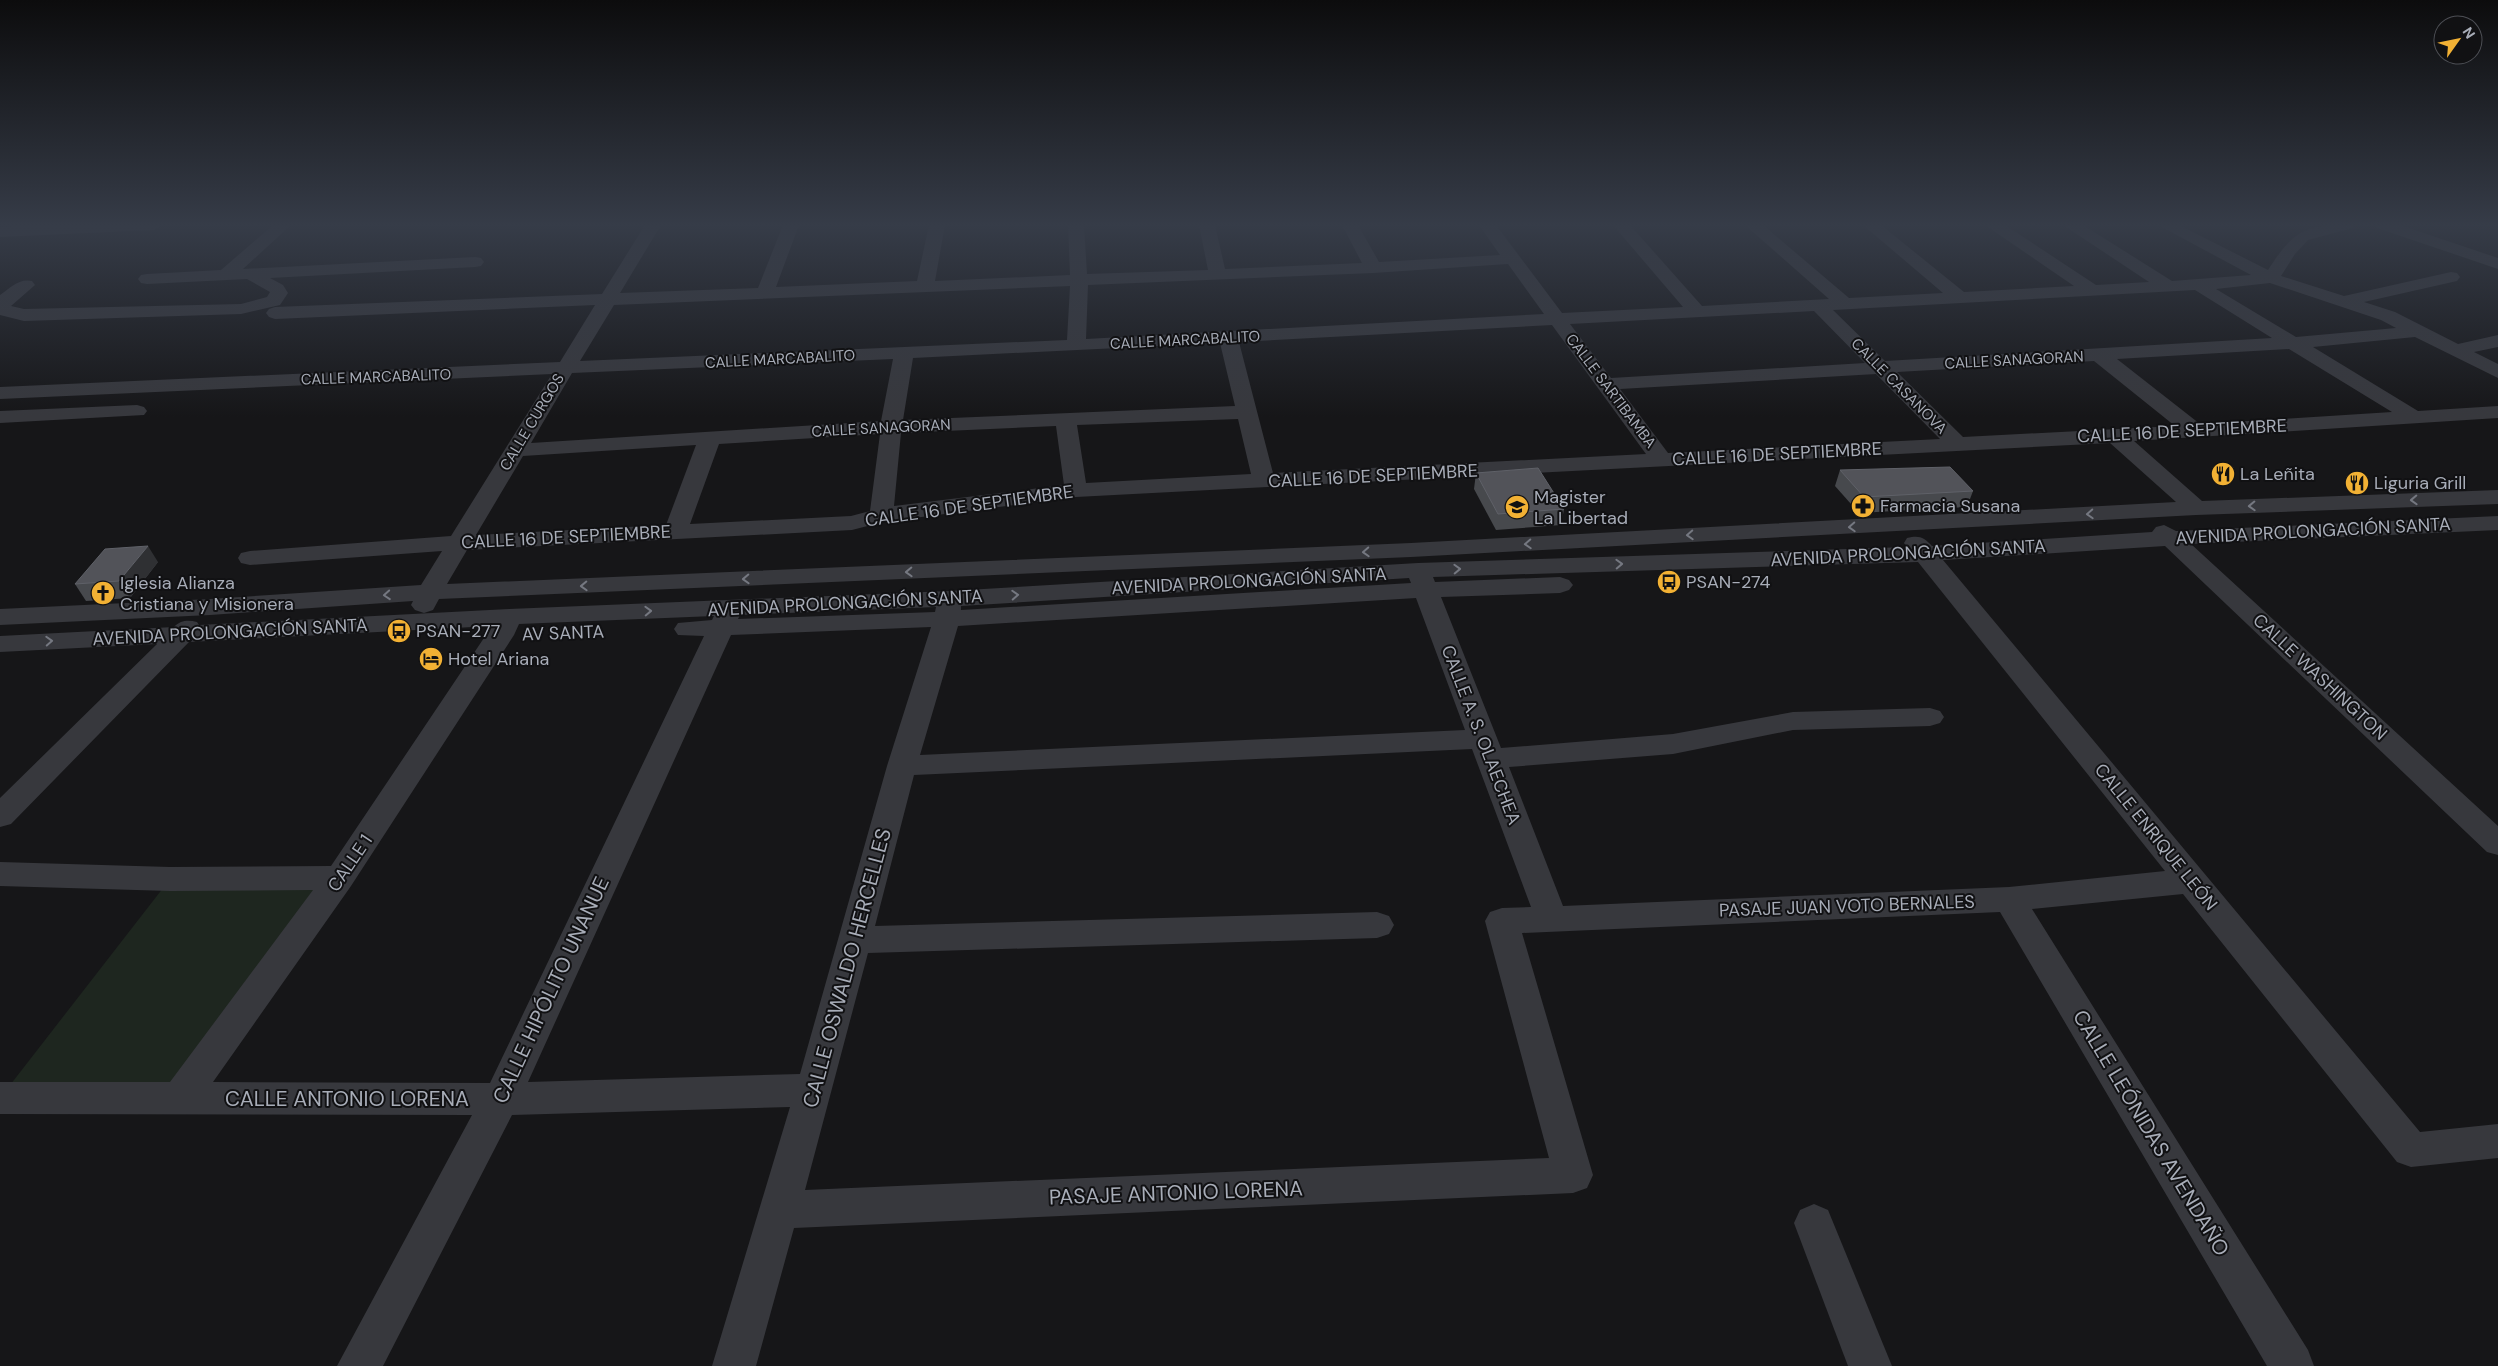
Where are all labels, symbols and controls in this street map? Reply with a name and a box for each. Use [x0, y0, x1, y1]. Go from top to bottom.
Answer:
north arrow [2433, 15, 2483, 65]
text: N [2459, 24, 2479, 42]
street label: CALLE MARCABALITO [1109, 326, 1261, 354]
street label: CALLE SARTIBAMBA [1561, 330, 1661, 452]
street label: CALLE CASANOVA [1847, 334, 1951, 438]
street label: CALLE MARCABALITO [704, 345, 856, 373]
street label: CALLE SANAGORAN [1944, 346, 2084, 374]
street label: CALLE MARCABALITO [300, 364, 452, 390]
street label: CALLE CURGOS [495, 369, 569, 474]
street label: CALLE SANAGORAN [811, 414, 951, 442]
street label: CALLE 16 DE SEPTIEMBRE [2077, 414, 2287, 448]
street label: CALLE 16 DE SEPTIEMBRE [1672, 437, 1882, 471]
street label: CALLE 16 DE SEPTIEMBRE [1268, 459, 1478, 493]
restaurant icon: La Leñita [2210, 461, 2236, 487]
place label: La Leñita [2240, 462, 2315, 486]
restaurant icon: Liguria Grill [2344, 470, 2370, 496]
place label: Liguria Grill [2374, 471, 2466, 495]
street label: CALLE 16 DE SEPTIEMBRE [863, 480, 1075, 532]
place label: Magister La Libertad [1534, 485, 1628, 530]
pharmacy icon: Farmacia Susana [1850, 493, 1876, 519]
school or university icon: Magister La Libertad [1504, 494, 1530, 520]
place label: Farmacia Susana [1880, 494, 2020, 518]
one-way arrow [2410, 495, 2418, 505]
one-way arrow [2248, 500, 2256, 511]
one-way arrow [2085, 508, 2093, 519]
street label: AVENIDA PROLONGACIÓN SANTA [2175, 512, 2451, 550]
street label: CALLE 16 DE SEPTIEMBRE [461, 520, 671, 554]
one-way arrow [1848, 521, 1856, 532]
one-way arrow [1686, 530, 1694, 541]
street label: AVENIDA PROLONGACIÓN SANTA [1770, 534, 2046, 572]
one-way arrow [1524, 538, 1532, 549]
one-way arrow [1361, 547, 1369, 557]
one-way arrow [1616, 559, 1624, 569]
street label: AVENIDA PROLONGACIÓN SANTA [1111, 562, 1387, 600]
one-way arrow [1454, 564, 1461, 574]
one-way arrow [904, 567, 912, 577]
bus stop icon: PSAN-274 [1656, 569, 1682, 595]
place label: PSAN-274 [1686, 570, 1771, 594]
place label: Iglesia Alianza Cristiana y Misionera [120, 571, 294, 616]
one-way arrow [742, 573, 750, 584]
church icon: Iglesia Alianza Cristiana y Misionera [90, 580, 116, 606]
one-way arrow [580, 580, 588, 591]
street label: AVENIDA PROLONGACIÓN SANTA [707, 584, 983, 622]
one-way arrow [382, 589, 390, 600]
one-way arrow [1011, 589, 1019, 600]
one-way arrow [644, 606, 652, 617]
street label: CALLE WASHINGTON [2248, 608, 2392, 746]
street label: AVENIDA PROLONGACIÓN SANTA [92, 613, 368, 651]
bus stop icon: PSAN-277 [386, 618, 412, 644]
place label: PSAN-277 [416, 619, 500, 643]
street label: AV SANTA [521, 620, 605, 646]
one-way arrow [45, 636, 53, 647]
street label: CALLE A. S. OLAECHEA [1436, 642, 1526, 828]
hotel icon: Hotel Ariana [418, 646, 444, 672]
place label: Hotel Ariana [448, 647, 549, 671]
street label: CALLE ENRIQUE LEÓN [2089, 758, 2223, 916]
street label: CALLE OSWALDO HERCELLES [796, 825, 898, 1111]
street label: CALLE 1 [322, 830, 378, 896]
street label: CALLE HIPÓLITO UNANUE [486, 872, 616, 1108]
street label: PASAJE JUAN VOTO BERNALES [1719, 890, 1975, 922]
street label: CALLE LEÓNIDAS AVENDAÑO [2066, 1005, 2236, 1261]
street label: CALLE ANTONIO LORENA [225, 1085, 469, 1113]
street label: PASAJE ANTONIO LORENA [1049, 1175, 1304, 1211]

